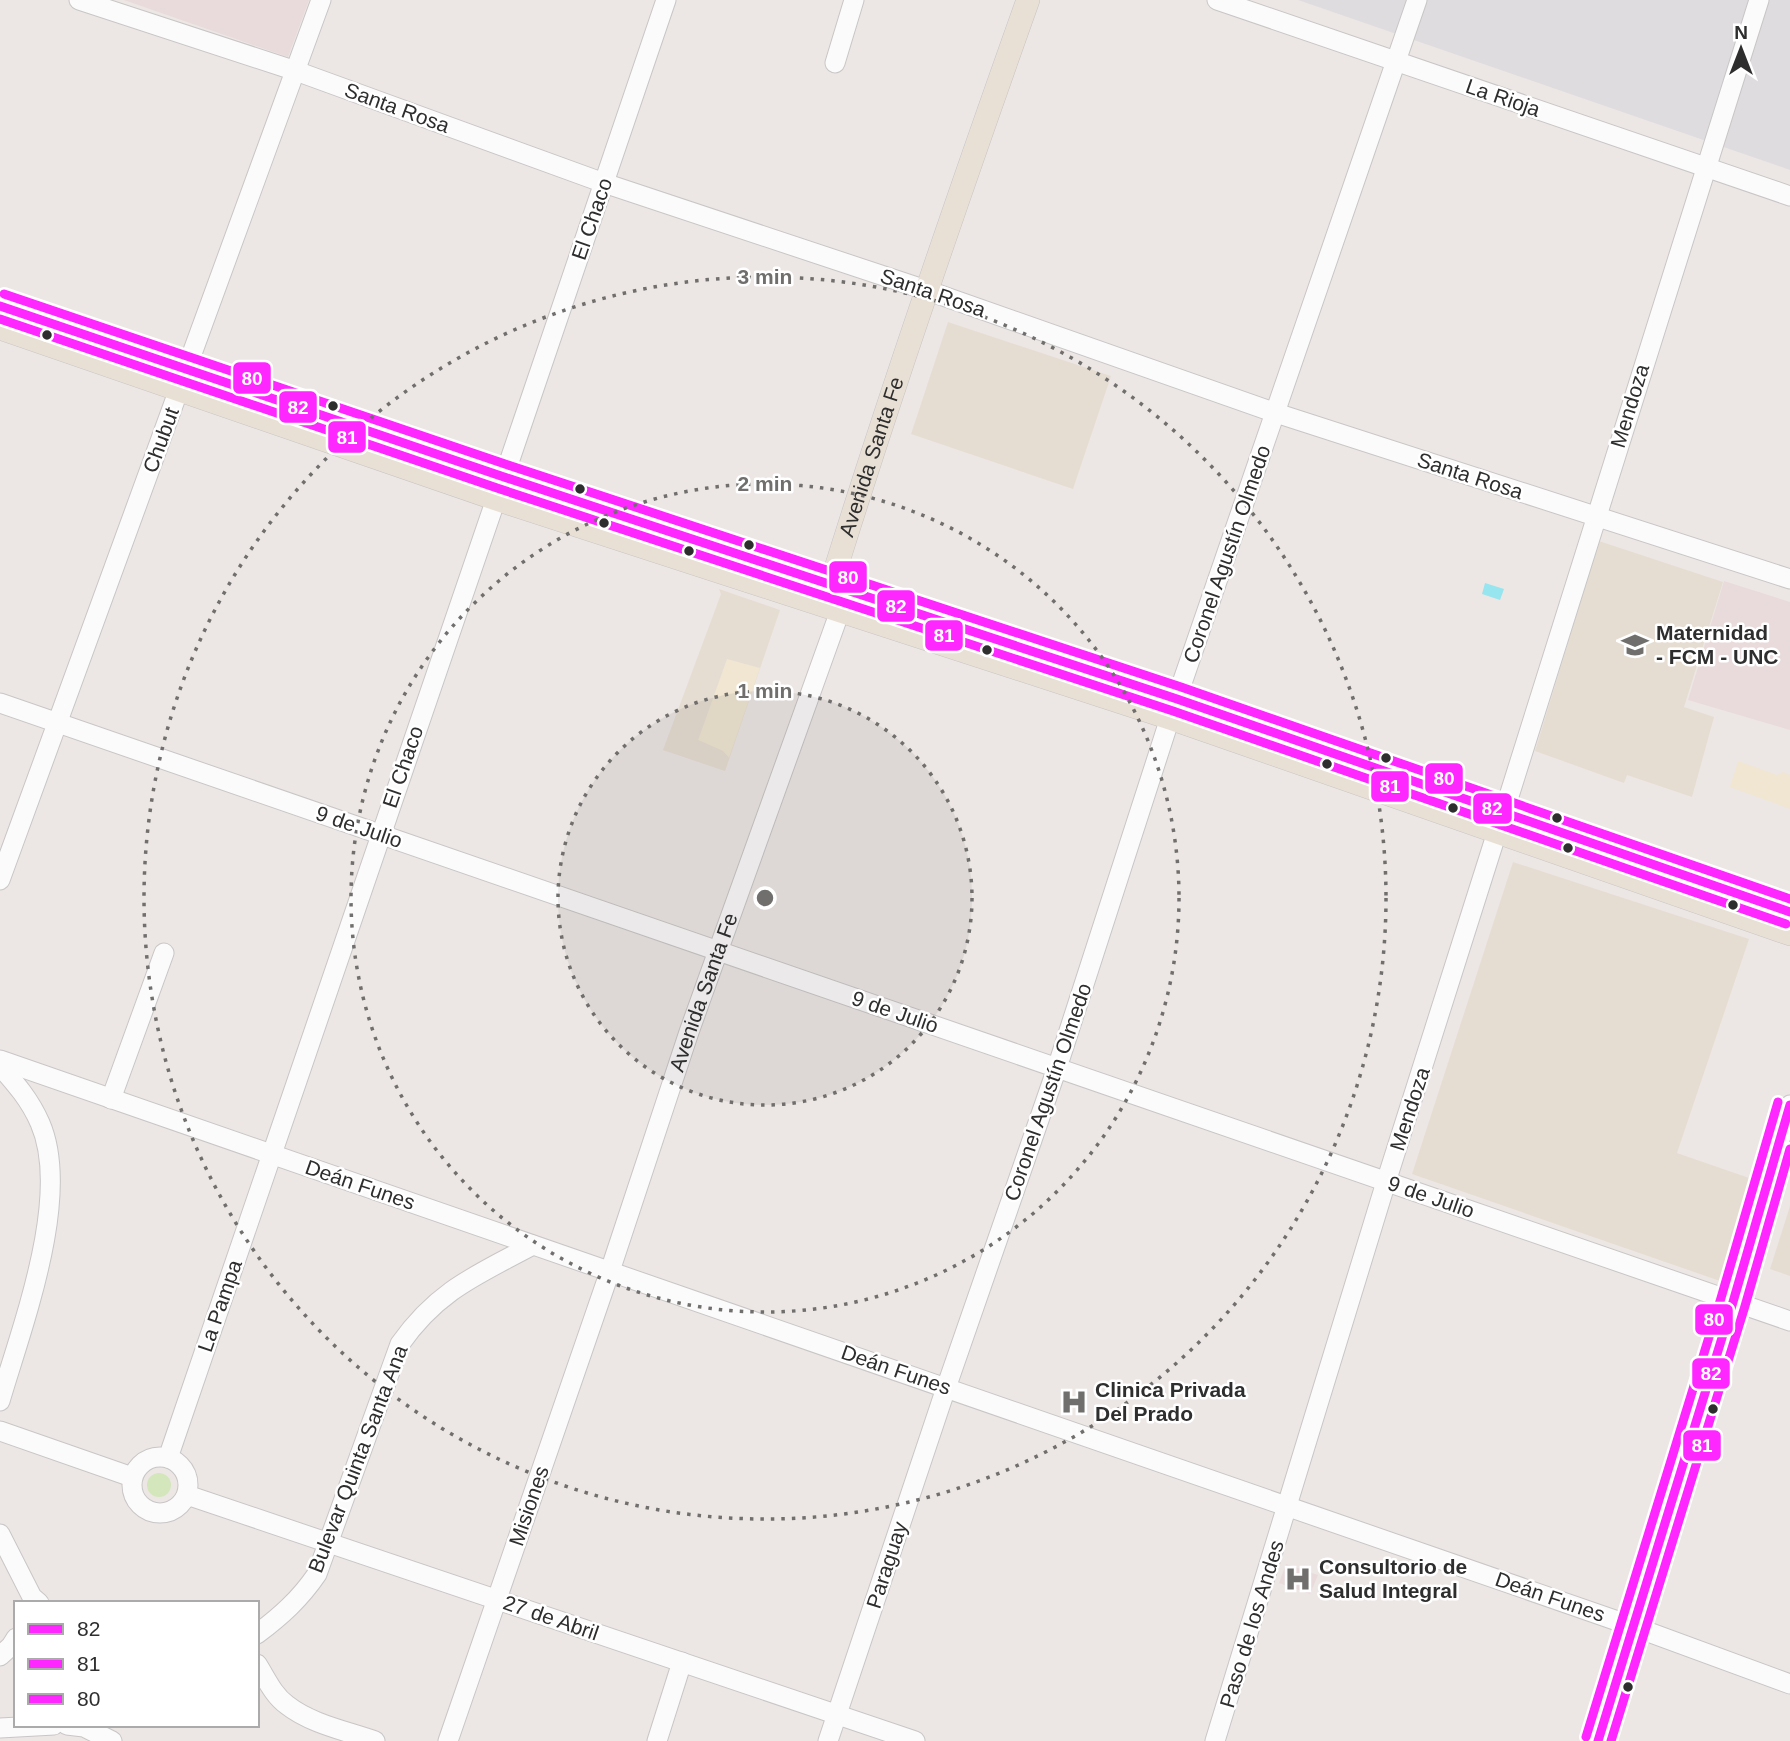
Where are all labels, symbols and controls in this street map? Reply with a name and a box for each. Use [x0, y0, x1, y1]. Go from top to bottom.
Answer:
north arrow [1706, 14, 1776, 84]
text: N [1734, 22, 1748, 43]
street label: La Rioja [1463, 74, 1544, 121]
street label: Santa Rosa [342, 78, 453, 137]
street label: El Chaco [567, 175, 616, 263]
street label: Santa Rosa [878, 264, 989, 321]
text: 3 min [738, 265, 792, 288]
unlabelled marker [40, 328, 54, 342]
line badge: 80 [232, 361, 272, 395]
street label: Mendoza [1606, 361, 1653, 451]
text: 80 [241, 368, 263, 389]
street label: Avenida Santa Fe [835, 374, 908, 539]
line badge: 82 [278, 390, 318, 424]
text: 82 [287, 397, 309, 418]
unlabelled marker [326, 399, 340, 413]
street label: Chubut [138, 404, 183, 476]
line badge: 81 [327, 420, 367, 454]
text: 81 [336, 427, 358, 448]
street label: Coronel Agustín Olmedo [1178, 442, 1275, 666]
street label: Santa Rosa [1414, 448, 1526, 504]
text: 2 min [738, 472, 792, 495]
unlabelled marker [573, 482, 587, 496]
unlabelled marker [597, 516, 611, 530]
unlabelled marker [742, 538, 756, 552]
unlabelled marker [682, 544, 696, 558]
line badge: 80 [828, 560, 868, 594]
text: 80 [837, 567, 859, 588]
line badge: 82 [876, 589, 916, 623]
text: 82 [885, 596, 907, 617]
line badge: 81 [924, 619, 964, 652]
place label: Maternidad - FCM - UNC [1656, 621, 1778, 668]
text: 81 [933, 625, 955, 646]
school or university icon: Maternidad - FCM - UNC [1620, 630, 1650, 660]
unlabelled marker [980, 643, 994, 657]
text: 1 min [738, 679, 792, 702]
street label: El Chaco [378, 723, 427, 811]
unlabelled marker [1379, 751, 1393, 765]
unlabelled marker [1320, 757, 1334, 771]
line badge: 80 [1424, 762, 1464, 795]
text: 80 [1433, 768, 1455, 789]
line badge: 81 [1370, 770, 1410, 803]
text: 81 [1379, 776, 1401, 797]
line badge: 82 [1472, 792, 1513, 825]
text: 82 [1481, 798, 1503, 819]
street label: 9 de Julio [313, 801, 405, 852]
unlabelled marker [1446, 801, 1460, 815]
unlabelled marker [1550, 811, 1564, 825]
unlabelled marker [1561, 841, 1575, 855]
centre of rings [753, 886, 777, 910]
unlabelled marker [1726, 898, 1740, 912]
street label: Avenida Santa Fe [665, 910, 742, 1075]
street label: Coronel Agustín Olmedo [999, 980, 1096, 1204]
street label: 9 de Julio [849, 986, 941, 1037]
street label: Mendoza [1385, 1064, 1434, 1153]
street label: Deán Funes [302, 1155, 418, 1214]
street label: 9 de Julio [1385, 1171, 1477, 1222]
street label: La Pampa [193, 1257, 246, 1355]
line badge: 80 [1694, 1303, 1734, 1336]
text: 80 [1703, 1309, 1725, 1330]
street label: Deán Funes [838, 1340, 954, 1399]
street label: Bulevar Quinta Santa Ana [303, 1342, 412, 1576]
line badge: 82 [1691, 1357, 1731, 1390]
text: 82 [1700, 1363, 1722, 1384]
place label: Clinica Privada Del Prado [1095, 1378, 1246, 1425]
hospital icon: Clinica Privada Del Prado [1059, 1387, 1089, 1417]
unlabelled marker [1706, 1402, 1720, 1416]
line badge: 81 [1682, 1429, 1722, 1462]
text: 81 [1691, 1435, 1713, 1456]
street label: Misiones [504, 1463, 553, 1549]
street label: Paraguay [862, 1518, 912, 1611]
street label: Paso de los Andes [1215, 1537, 1288, 1710]
place label: Consultorio de Salud Integral [1319, 1555, 1467, 1602]
hospital icon: Consultorio de Salud Integral [1283, 1564, 1313, 1594]
street label: Deán Funes [1492, 1567, 1608, 1626]
street label: 27 de Abril [500, 1590, 602, 1645]
legend [14, 1601, 259, 1727]
text: 82 [77, 1617, 100, 1640]
text: 81 [77, 1652, 100, 1675]
unlabelled marker [1621, 1680, 1635, 1694]
text: 80 [77, 1687, 100, 1710]

